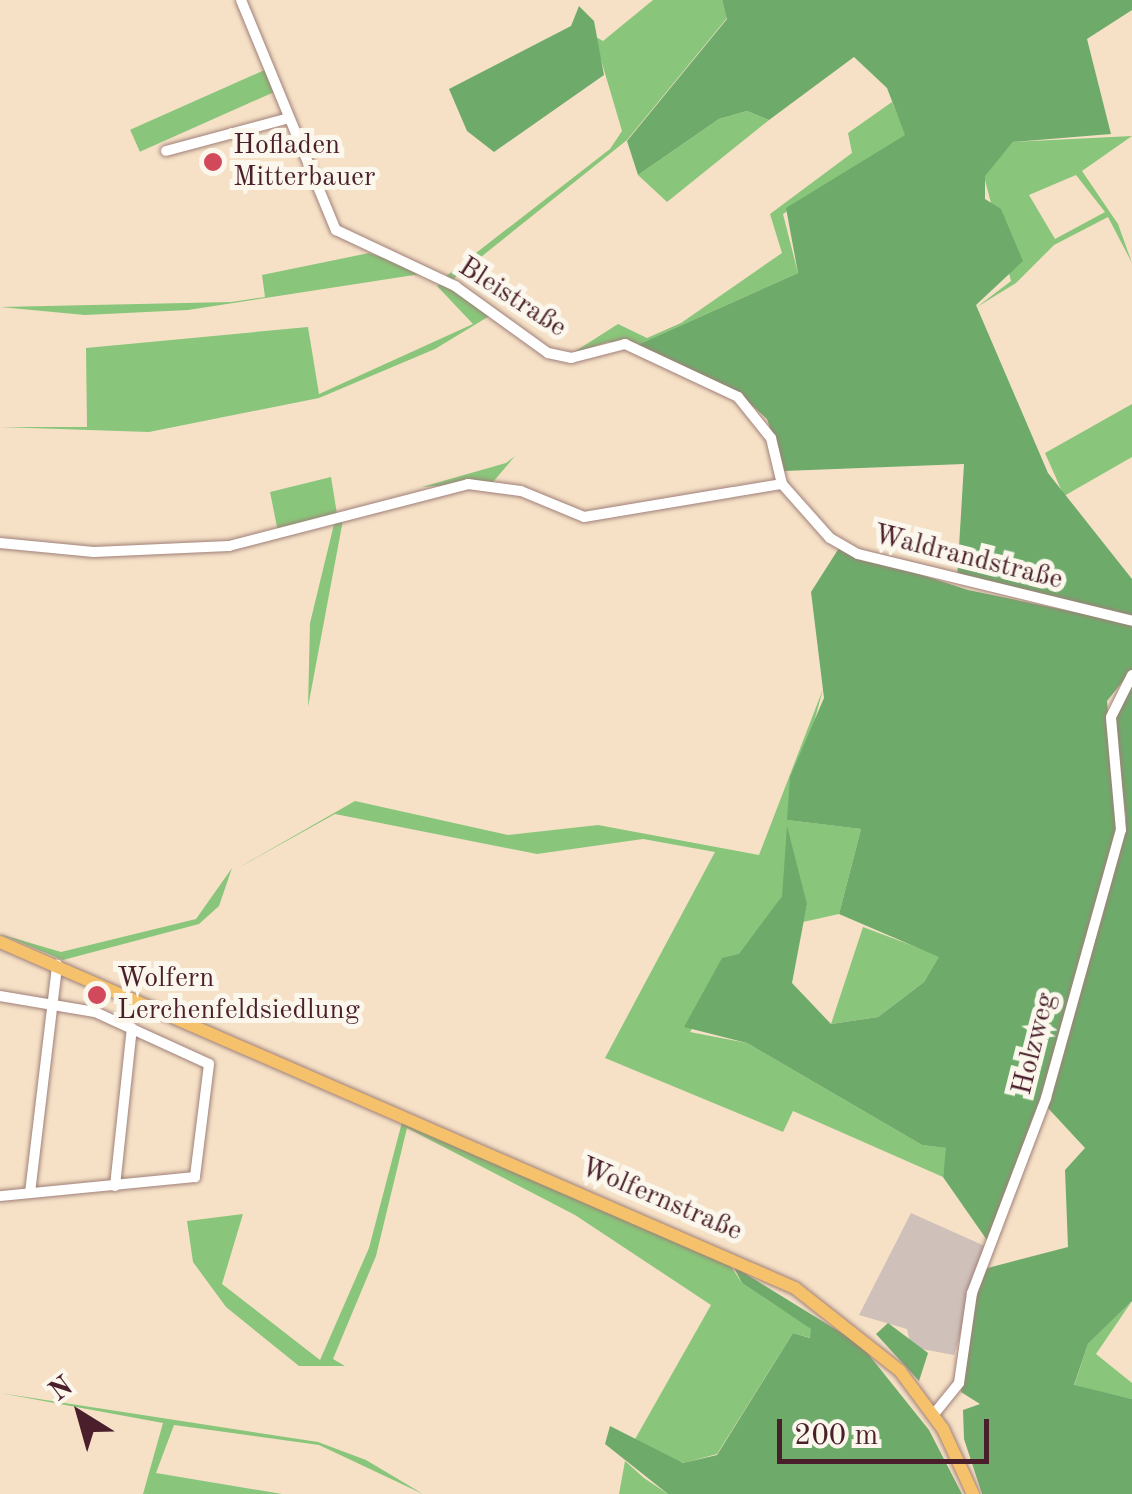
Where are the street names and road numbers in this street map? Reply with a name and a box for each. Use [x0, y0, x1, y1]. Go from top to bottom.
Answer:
street label: Bleistraße [452, 251, 572, 345]
street label: Waldrandstraße [870, 518, 1066, 598]
street label: Holzweg [1006, 989, 1064, 1099]
street label: Wolfernstraße [575, 1151, 747, 1249]

